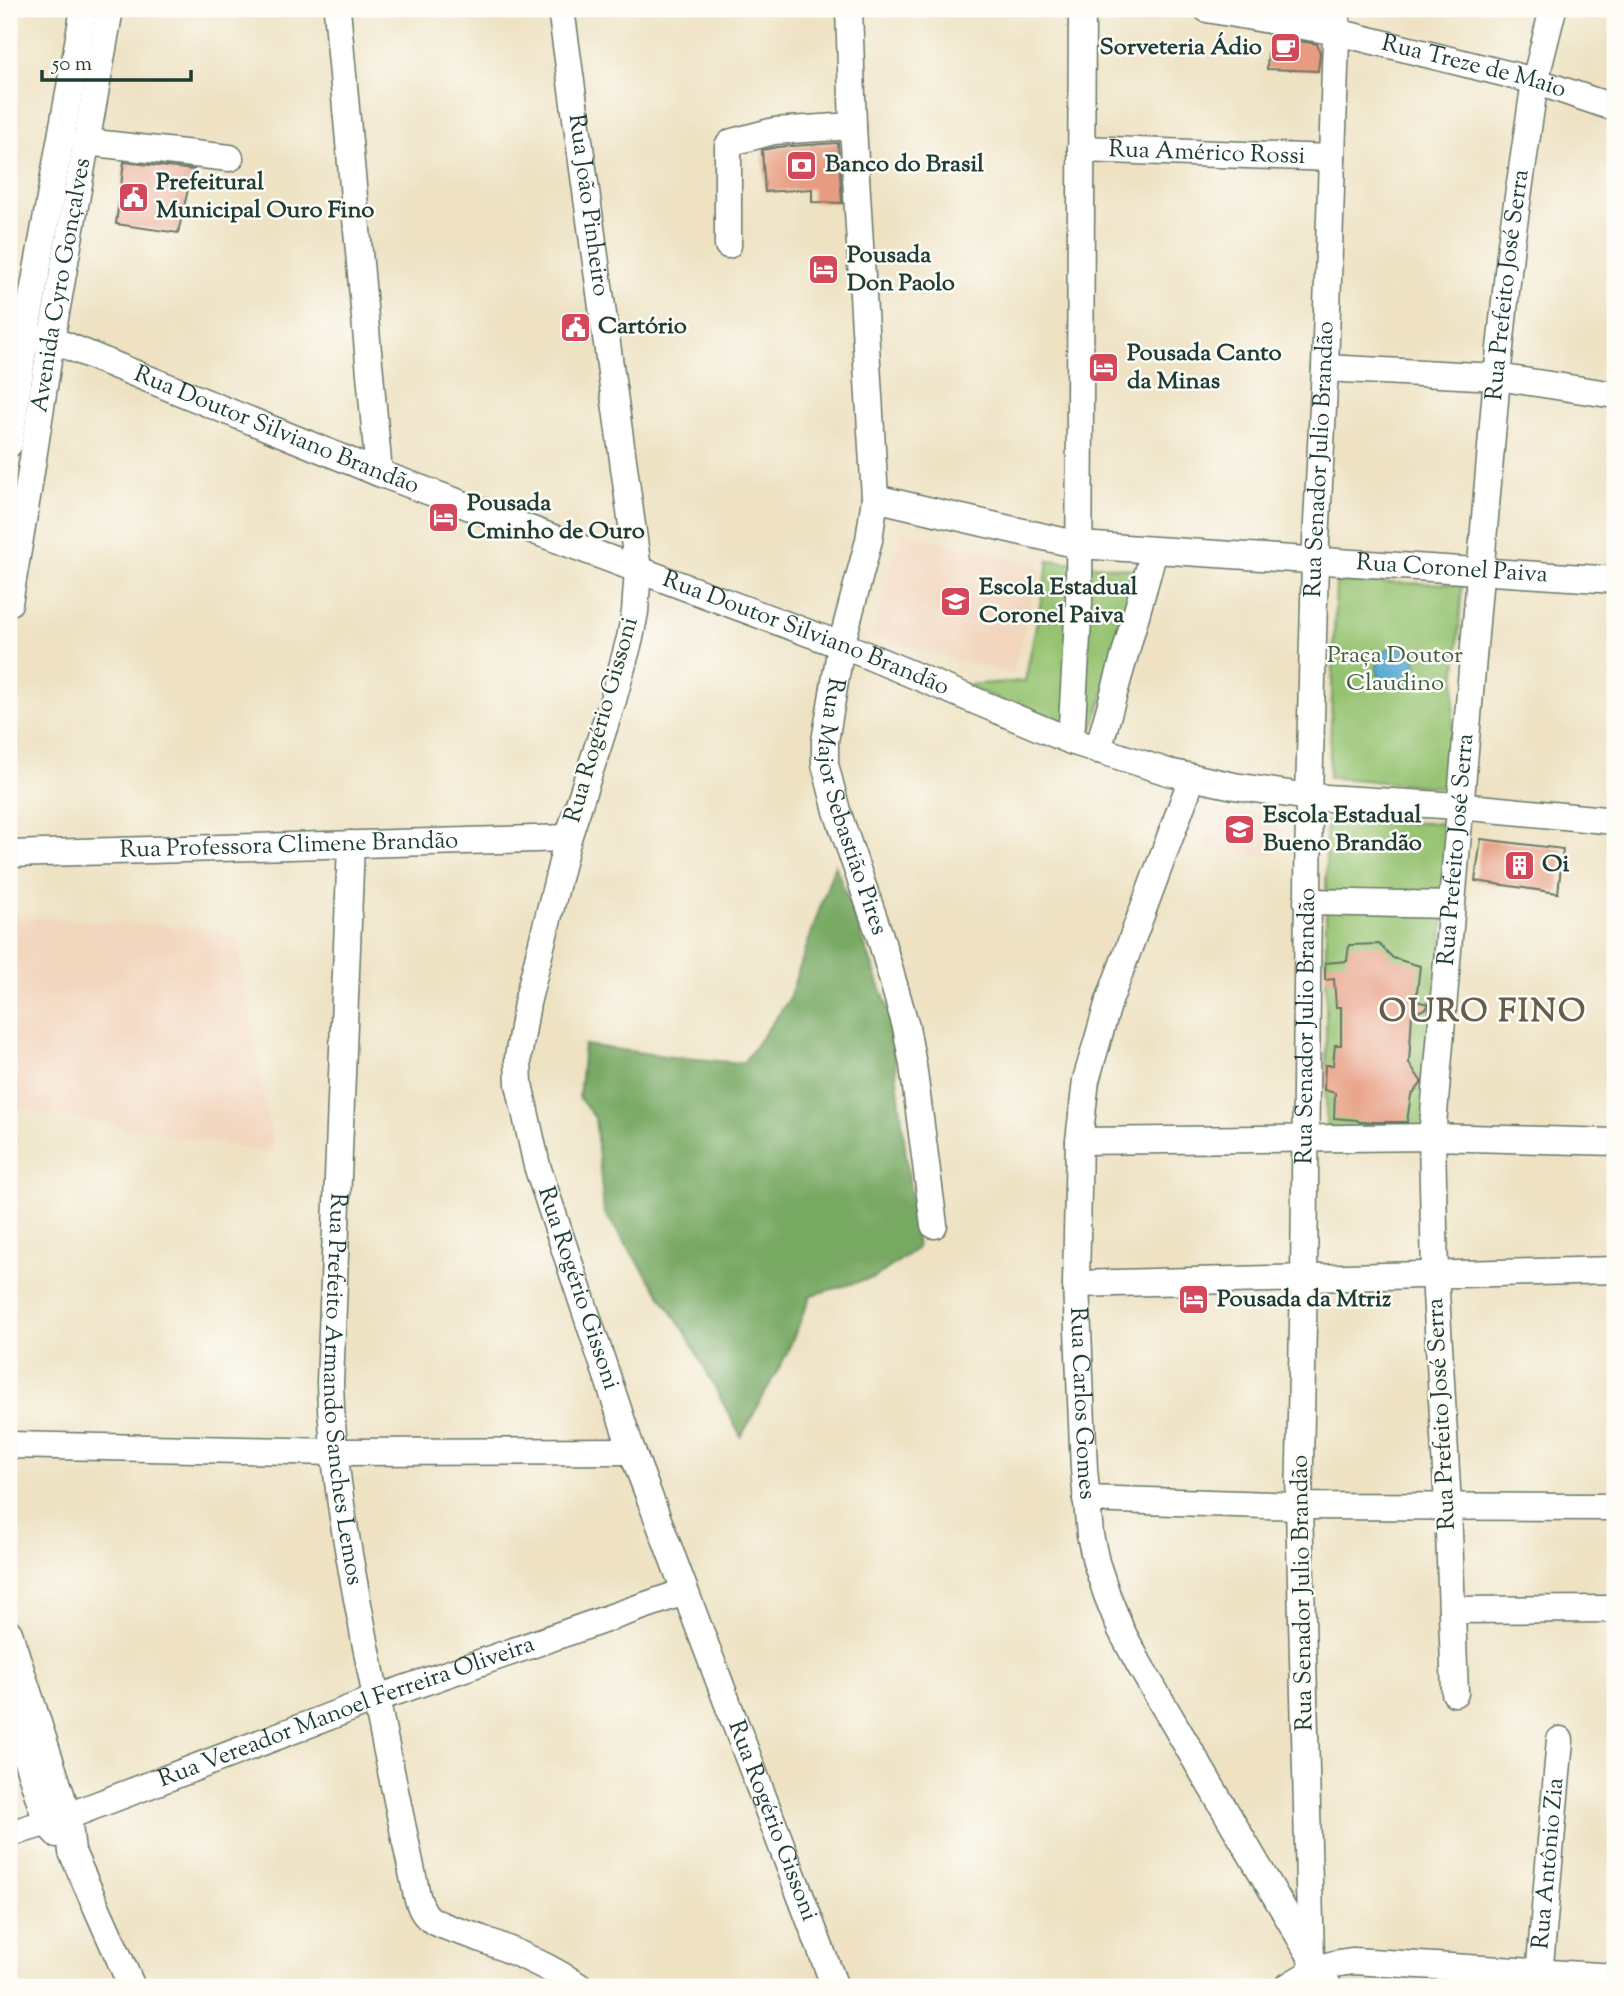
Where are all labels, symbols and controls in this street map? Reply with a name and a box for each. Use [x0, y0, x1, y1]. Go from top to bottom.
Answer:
street label: Rua Treze de Maio [1378, 27, 1571, 107]
place label: Sorveteria Ádio [1100, 31, 1262, 65]
cafe icon: Sorveteria Ádio [1268, 31, 1302, 65]
scale bar [42, 38, 191, 82]
text: 50 m [51, 50, 92, 80]
street label: Rua João Pinheiro [559, 112, 617, 299]
street label: Rua Américo Rossi [1108, 133, 1306, 174]
bank icon: Banco do Brasil [785, 148, 819, 182]
place label: Banco do Brasil [825, 148, 984, 182]
street label: Avenida Cyro Gonçalves [23, 155, 100, 415]
place label: Prefeitural Municipal Ouro Fino [156, 166, 375, 228]
street label: Rua Prefeito José Serra [1478, 167, 1539, 402]
public building icon: Prefeitural Municipal Ouro Fino [116, 180, 150, 214]
place label: Pousada Don Paolo [847, 239, 955, 301]
hotel icon: Pousada Don Paolo [807, 253, 841, 287]
public building icon: Cartório [558, 310, 592, 344]
place label: Cartório [598, 310, 687, 344]
street label: Rua Senador Julio Brandão [1297, 321, 1344, 598]
place label: Pousada Canto da Minas [1127, 337, 1282, 399]
hotel icon: Pousada Canto da Minas [1087, 351, 1121, 385]
street label: Rua Doutor Silviano Brandão [129, 358, 424, 503]
place label: Pousada Cminho de Ouro [467, 487, 645, 549]
hotel icon: Pousada Cminho de Ouro [427, 501, 461, 535]
street label: Rua Coronel Paiva [1355, 546, 1549, 593]
street label: Rua Doutor Silviano Brandão [657, 563, 954, 705]
place label: Escola Estadual Coronel Paiva [979, 571, 1138, 633]
school or university icon: Escola Estadual Coronel Paiva [939, 585, 973, 619]
street label: Rua Rogério Gissoni [556, 613, 648, 827]
park label: Praça Doutor Claudino [1327, 639, 1463, 701]
street label: Rua Major Sebastião Pires [807, 675, 895, 940]
street label: Rua Prefeito José Serra [1430, 732, 1483, 967]
place label: Escola Estadual Bueno Brandão [1263, 799, 1422, 861]
school or university icon: Escola Estadual Bueno Brandão [1223, 813, 1257, 847]
street label: Rua Professora Climene Brandão [119, 824, 459, 868]
building icon: Oi [1502, 848, 1536, 882]
place label: Oi [1542, 848, 1569, 882]
street label: Rua Senador Julio Brandão [1288, 888, 1325, 1165]
district label: OURO FINO [1379, 990, 1587, 1036]
street label: Rua Rogério Gissoni [528, 1182, 628, 1395]
street label: Rua Prefeito Armando Sanches Lemos [313, 1192, 371, 1588]
hotel icon: Pousada da Mtriz [1177, 1283, 1211, 1317]
place label: Pousada da Mtriz [1217, 1283, 1391, 1317]
street label: Rua Prefeito José Serra [1419, 1297, 1465, 1531]
street label: Rua Carlos Gomes [1060, 1306, 1104, 1501]
street label: Rua Senador Julio Brandão [1284, 1454, 1322, 1732]
street label: Rua Vereador Manoel Ferreira Oliveira [154, 1628, 539, 1797]
street label: Rua Rogério Gissoni [719, 1716, 826, 1926]
street label: Rua Antônio Zia [1524, 1776, 1574, 1951]

